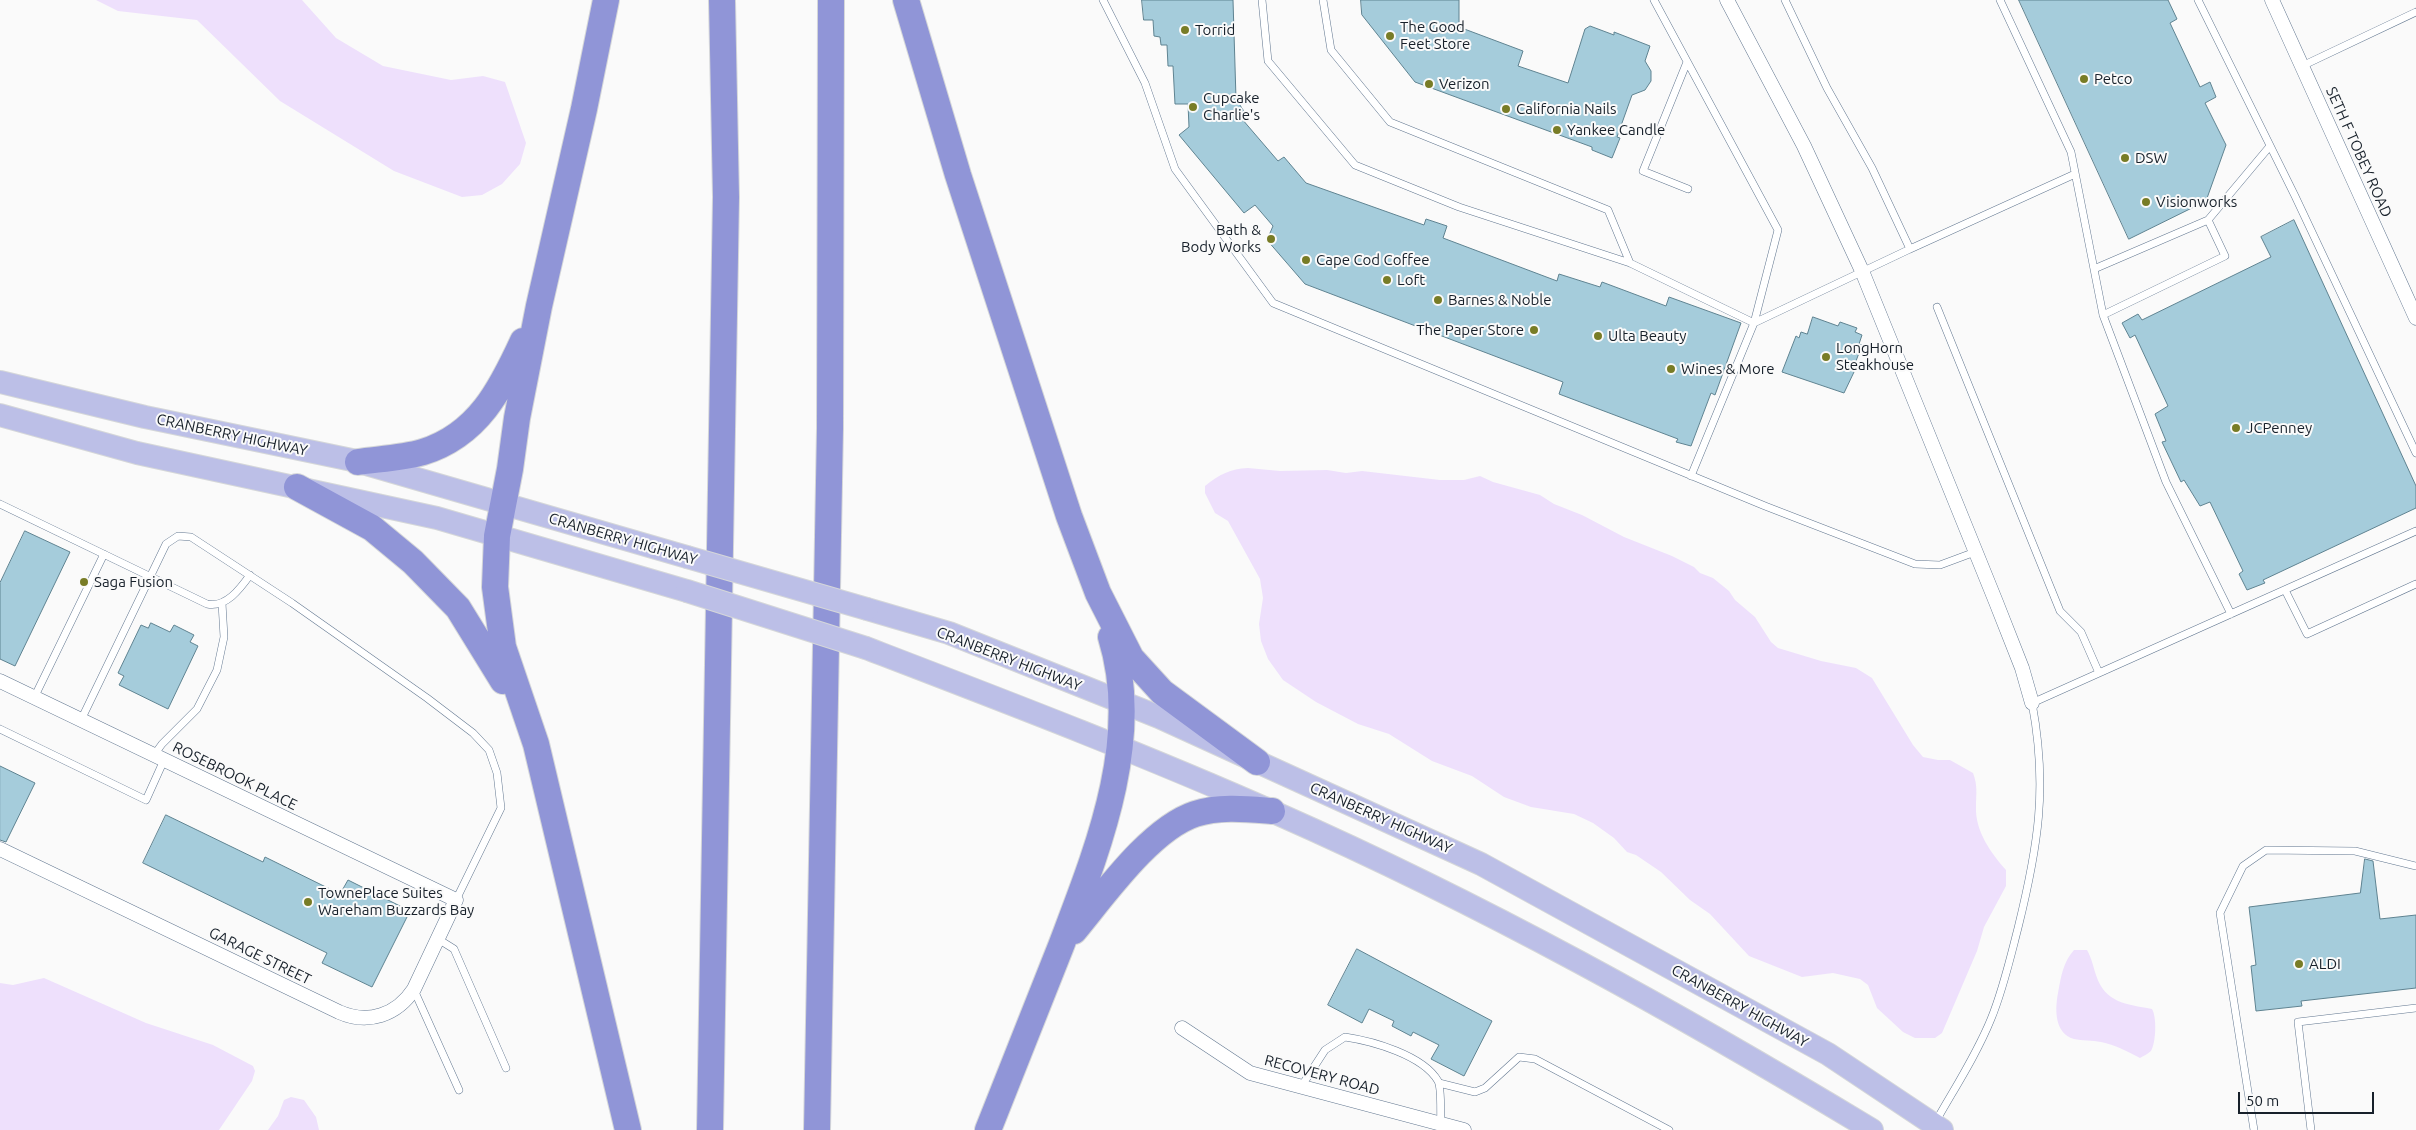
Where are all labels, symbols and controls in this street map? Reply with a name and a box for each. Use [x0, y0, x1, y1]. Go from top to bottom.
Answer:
place label: The Good Feet Store [1400, 18, 1470, 53]
place label: Torrid [1195, 21, 1235, 39]
marker: Torrid [1179, 24, 1191, 36]
marker: The Good Feet Store [1384, 30, 1396, 42]
place label: Petco [2094, 70, 2133, 88]
marker: Petco [2078, 73, 2090, 85]
place label: Verizon [1439, 75, 1490, 93]
marker: Verizon [1423, 78, 1435, 90]
street label: SETH F TOBEY ROAD [2322, 84, 2396, 220]
place label: Cupcake Charlie's [1203, 89, 1260, 124]
place label: California Nails [1516, 100, 1617, 118]
marker: Cupcake Charlie's [1187, 101, 1199, 113]
marker: California Nails [1500, 103, 1512, 115]
place label: Yankee Candle [1567, 121, 1665, 139]
marker: Yankee Candle [1551, 124, 1563, 136]
place label: DSW [2135, 149, 2167, 167]
marker: DSW [2119, 152, 2131, 164]
place label: Visionworks [2156, 193, 2237, 211]
marker: Visionworks [2140, 196, 2152, 208]
place label: Bath & Body Works [1181, 221, 1261, 256]
marker: Bath & Body Works [1265, 233, 1277, 245]
place label: Cape Cod Coffee [1316, 251, 1430, 269]
marker: Cape Cod Coffee [1300, 254, 1312, 266]
place label: Loft [1397, 271, 1425, 289]
marker: Loft [1381, 274, 1393, 286]
place label: Barnes & Noble [1448, 291, 1551, 309]
marker: Barnes & Noble [1432, 294, 1444, 306]
place label: The Paper Store [1416, 321, 1524, 339]
marker: The Paper Store [1528, 324, 1540, 336]
place label: Ulta Beauty [1608, 327, 1686, 345]
marker: Ulta Beauty [1592, 330, 1604, 342]
place label: LongHorn Steakhouse [1836, 339, 1914, 374]
marker: LongHorn Steakhouse [1820, 351, 1832, 363]
place label: Wines & More [1681, 360, 1775, 378]
marker: Wines & More [1665, 363, 1677, 375]
street label: CRANBERRY HIGHWAY [155, 410, 309, 460]
place label: JCPenney [2246, 419, 2312, 437]
marker: JCPenney [2230, 422, 2242, 434]
street label: CRANBERRY HIGHWAY [547, 509, 699, 569]
place label: Saga Fusion [94, 573, 173, 591]
marker: Saga Fusion [78, 576, 90, 588]
street label: CRANBERRY HIGHWAY [934, 623, 1084, 695]
street label: ROSEBROOK PLACE [170, 738, 300, 814]
street label: CRANBERRY HIGHWAY [1307, 778, 1455, 858]
place label: TownePlace Suites Wareham Buzzards Bay [318, 884, 474, 919]
marker: TownePlace Suites Wareham Buzzards Bay [302, 896, 314, 908]
street label: GARAGE STREET [206, 923, 314, 989]
place label: ALDI [2309, 955, 2341, 973]
marker: ALDI [2293, 958, 2305, 970]
street label: CRANBERRY HIGHWAY [1668, 961, 1812, 1051]
street label: RECOVERY ROAD [1262, 1051, 1382, 1099]
scale bar [2241, 1082, 2377, 1114]
text: 50 m [2246, 1092, 2279, 1109]

